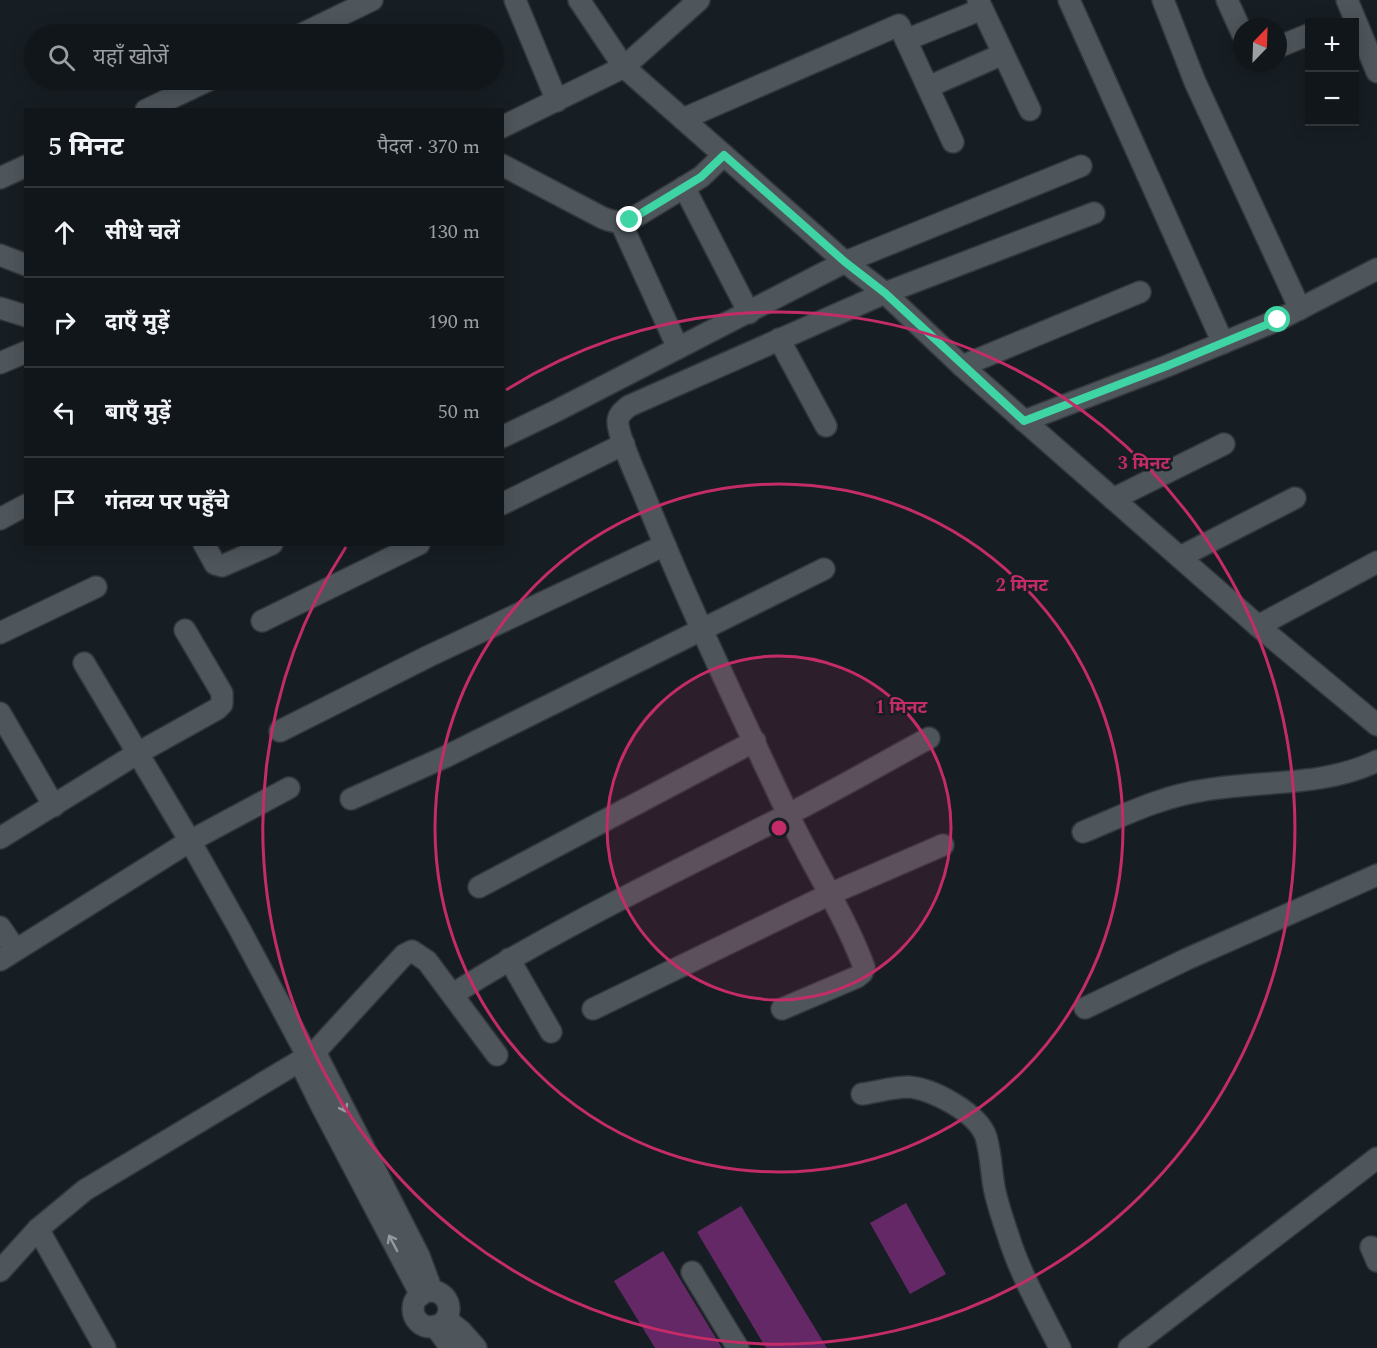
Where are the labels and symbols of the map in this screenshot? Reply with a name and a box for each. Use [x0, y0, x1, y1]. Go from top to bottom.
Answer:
north arrow [1233, 18, 1287, 72]
route end [616, 206, 642, 232]
route start [1264, 306, 1290, 332]
text: 3 मिनट [1118, 450, 1171, 477]
text: 2 मिनट [996, 572, 1049, 599]
text: 1 मिनट [875, 694, 928, 721]
centre of rings [769, 818, 789, 838]
one-way arrow [337, 1094, 348, 1112]
one-way arrow [387, 1235, 399, 1252]

